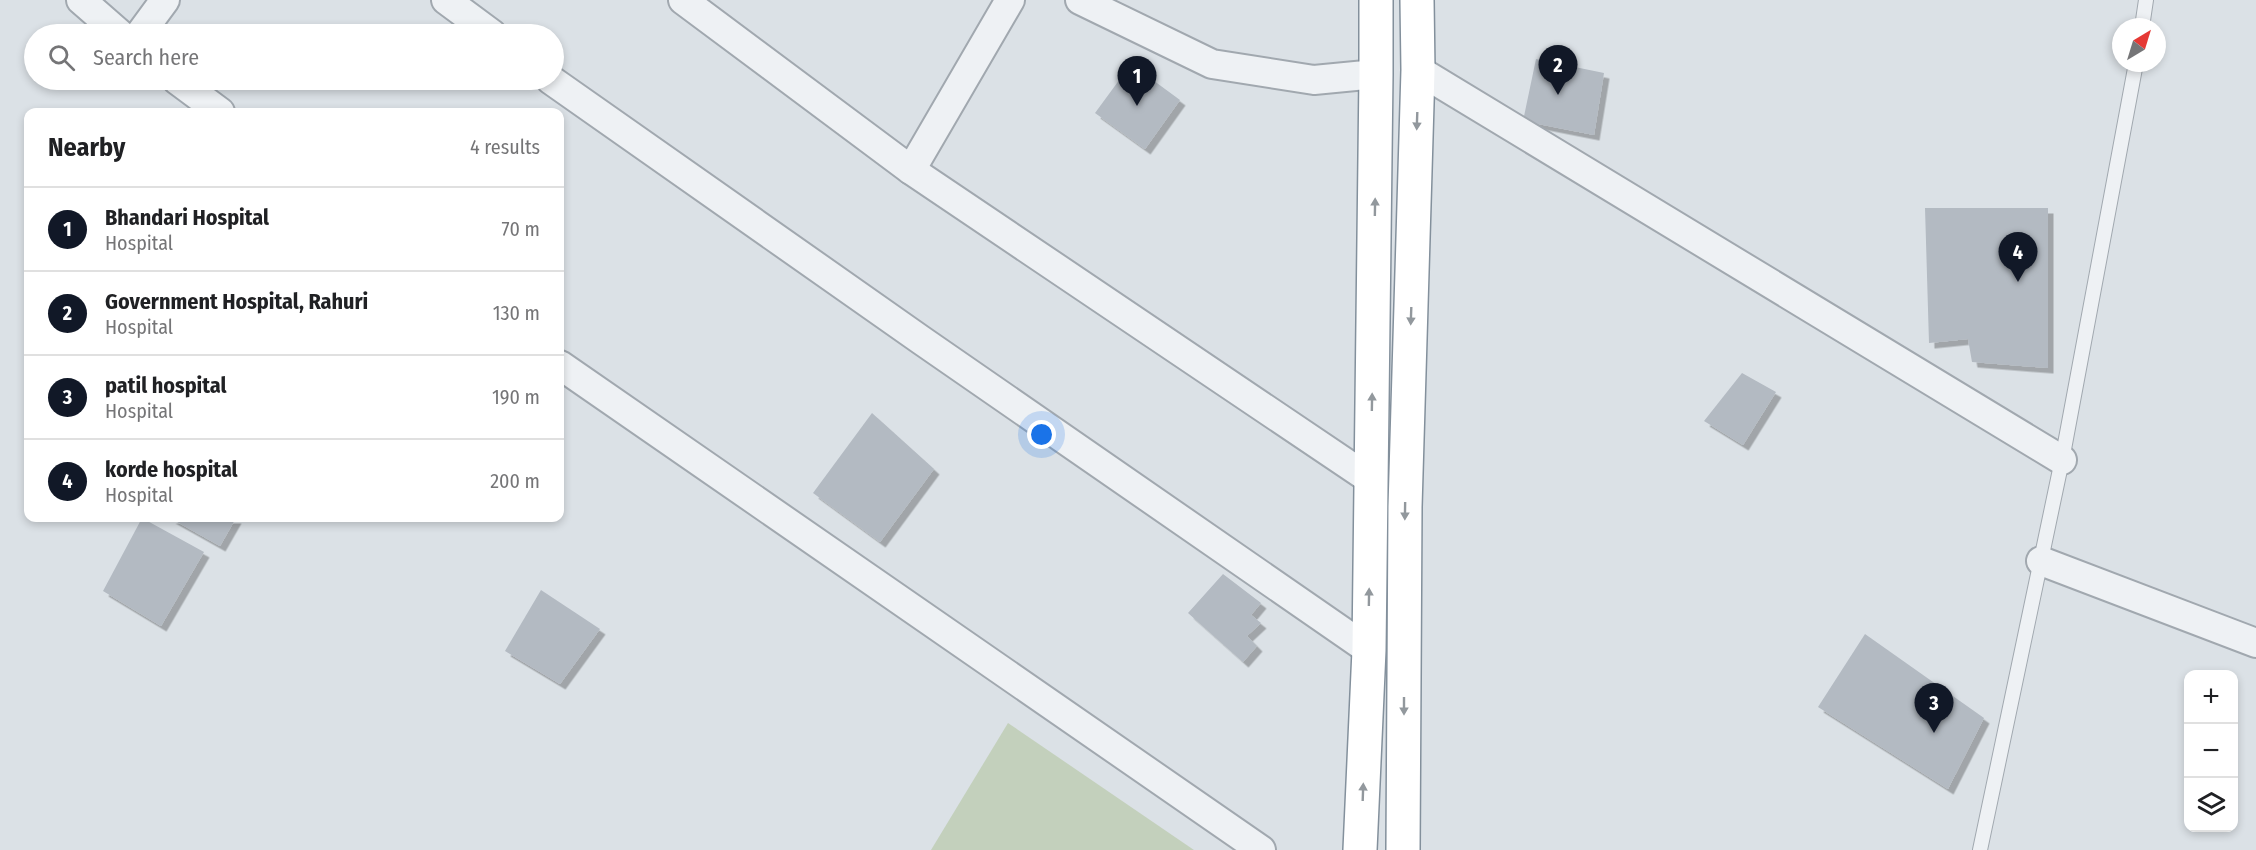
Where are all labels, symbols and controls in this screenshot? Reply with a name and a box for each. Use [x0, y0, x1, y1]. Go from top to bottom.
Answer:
north arrow [2112, 18, 2166, 72]
search box [24, 24, 564, 90]
icon: search [45, 41, 78, 74]
text: Search here [93, 44, 199, 71]
pin: 2 [1538, 46, 1578, 95]
pin: 1 [1118, 57, 1156, 106]
one-way arrow [1412, 112, 1421, 131]
text: Nearby [48, 132, 125, 163]
text: 4 results [470, 135, 540, 159]
one-way arrow [1370, 197, 1379, 216]
text: Bhandari Hospital [105, 204, 269, 231]
text: 1 [63, 217, 72, 241]
text: 70 m [502, 217, 540, 241]
text: Hospital [105, 231, 173, 255]
pin: 4 [1998, 232, 2038, 282]
text: Government Hospital, Rahuri [105, 288, 368, 315]
text: 2 [63, 301, 72, 325]
text: 130 m [493, 301, 540, 325]
one-way arrow [1406, 307, 1415, 326]
text: Hospital [105, 315, 173, 339]
text: patil hospital [105, 372, 227, 399]
text: 3 [63, 385, 72, 409]
text: 190 m [492, 385, 540, 409]
one-way arrow [1367, 392, 1377, 411]
text: Hospital [105, 399, 173, 423]
your location [1027, 420, 1056, 449]
text: korde hospital [105, 456, 238, 483]
text: 4 [62, 469, 73, 493]
text: 200 m [490, 469, 540, 493]
text: Hospital [105, 483, 173, 507]
one-way arrow [1400, 502, 1410, 521]
one-way arrow [1364, 587, 1374, 606]
map controls [2184, 670, 2238, 832]
button: + [2184, 670, 2238, 724]
pin: 3 [1914, 684, 1954, 733]
one-way arrow [1399, 697, 1409, 716]
button: − [2184, 724, 2238, 778]
button: layers [2184, 778, 2238, 832]
one-way arrow [1358, 782, 1367, 801]

